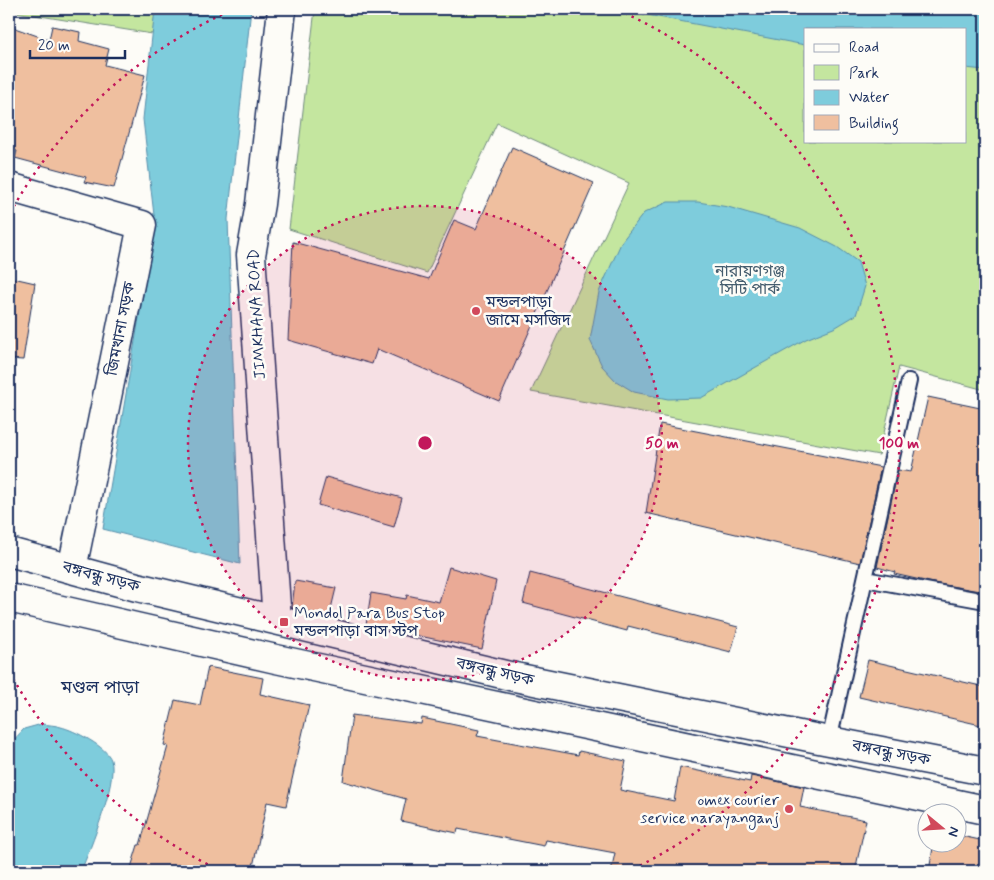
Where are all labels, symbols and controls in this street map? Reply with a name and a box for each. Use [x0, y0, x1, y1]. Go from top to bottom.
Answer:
scale bar [30, 28, 125, 60]
legend [804, 28, 966, 142]
text: 20 m [38, 36, 70, 56]
text: Road [849, 38, 879, 58]
text: Park [849, 64, 879, 84]
text: Water [849, 88, 889, 108]
text: Building [849, 114, 899, 135]
street label: JIMKHANA ROAD [243, 248, 271, 380]
park label: নারায়ণগঞ্জ সিটি পার্ক [714, 261, 785, 300]
street label: জিমখানা সড়ক [101, 279, 141, 379]
place label: মন্ডলপাড়া জামে মসজিদ [485, 292, 572, 331]
marker: মন্ডলপাড়া জামে মসজিদ [470, 305, 482, 317]
centre of rings [416, 434, 434, 452]
text: 50 m [645, 434, 679, 454]
text: 100 m [879, 434, 919, 454]
street label: বঙ্গবন্ধু সড়ক [59, 556, 143, 598]
place label: Mondol Para Bus Stop মন্ডলপাড়া বাস স্টপ [293, 603, 445, 642]
marker: Mondol Para Bus Stop মন্ডলপাড়া বাস স্টপ [278, 616, 290, 628]
street label: বঙ্গবন্ধু সড়ক [453, 653, 537, 691]
district label: মণ্ডল পাড়া [60, 676, 139, 700]
street label: বঙ্গবন্ধু সড়ক [849, 735, 933, 771]
place label: omex courier service narayanganj [640, 790, 780, 830]
north arrow [916, 802, 966, 852]
marker: omex courier service narayanganj [783, 803, 795, 815]
text: N [943, 824, 963, 839]

